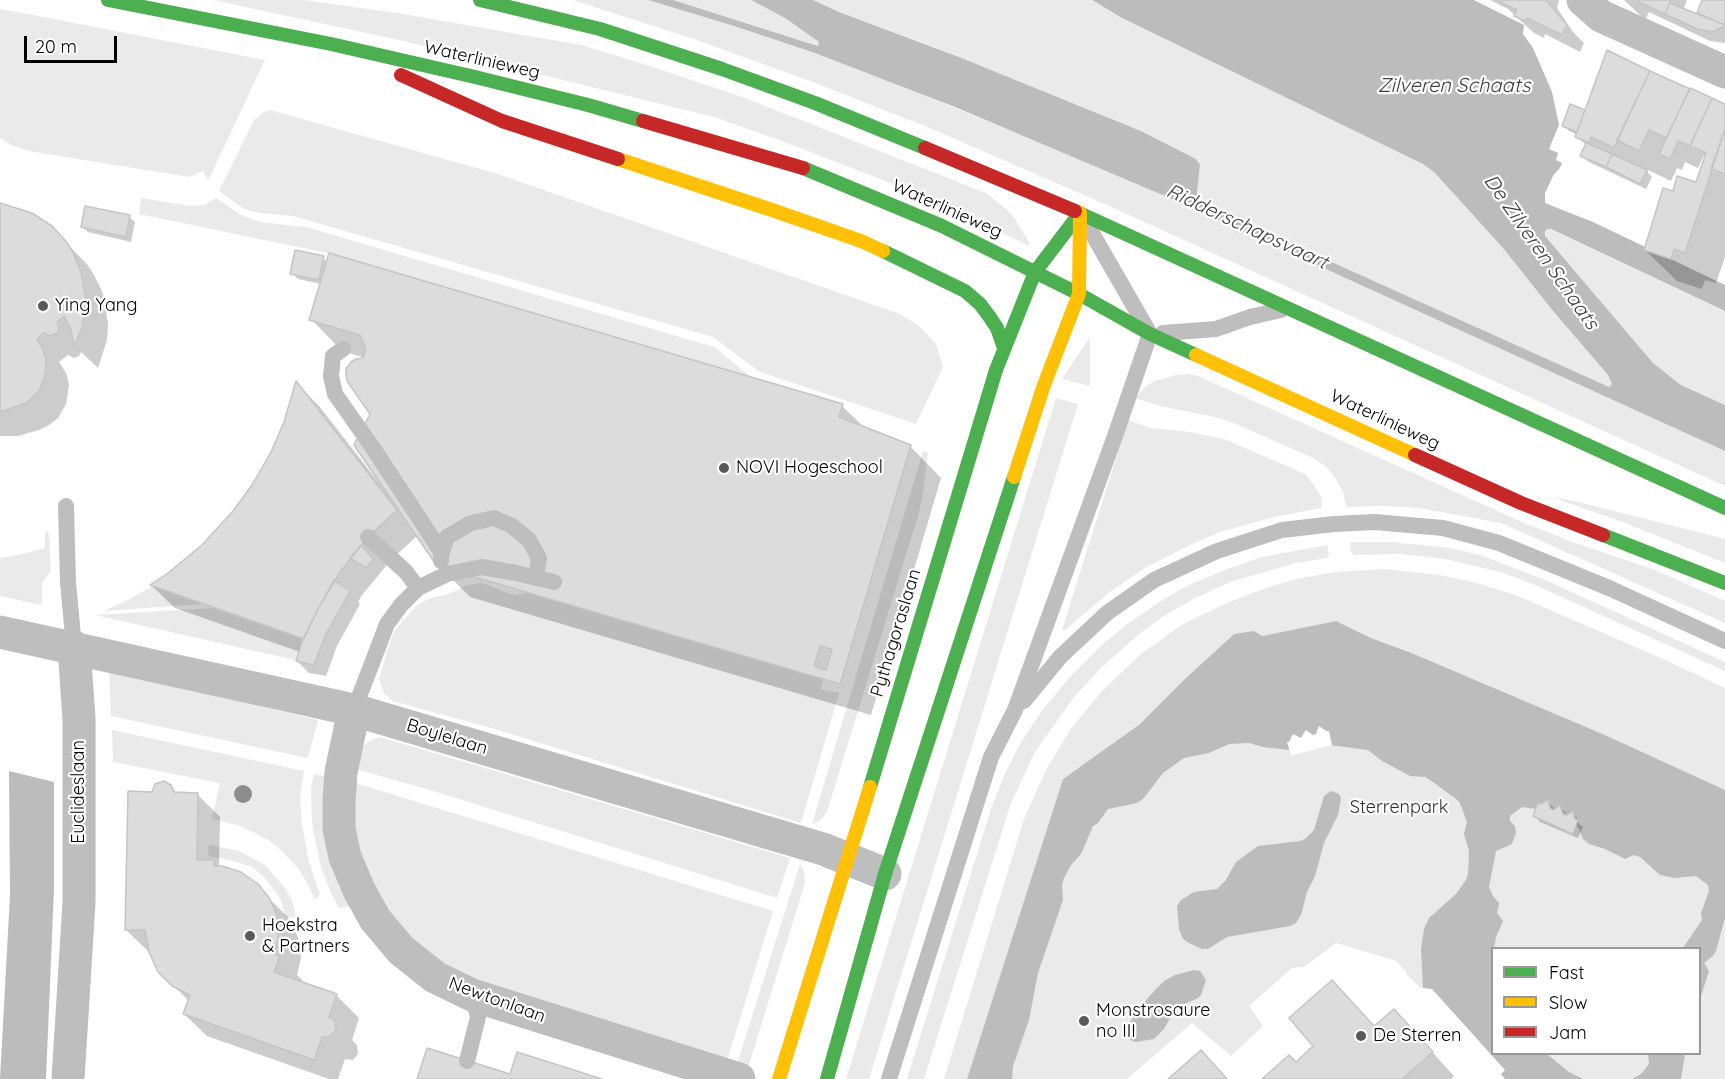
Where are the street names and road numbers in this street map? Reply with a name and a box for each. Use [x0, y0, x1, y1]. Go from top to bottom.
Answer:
street label: Waterlinieweg [422, 36, 542, 84]
street label: Waterlinieweg [888, 175, 1006, 243]
street label: Waterlinieweg [1327, 385, 1443, 455]
street label: Pythagoraslaan [866, 566, 926, 700]
street label: Boylelaan [404, 714, 490, 760]
street label: Euclideslaan [68, 740, 90, 844]
street label: Newtonlaan [446, 972, 548, 1028]

